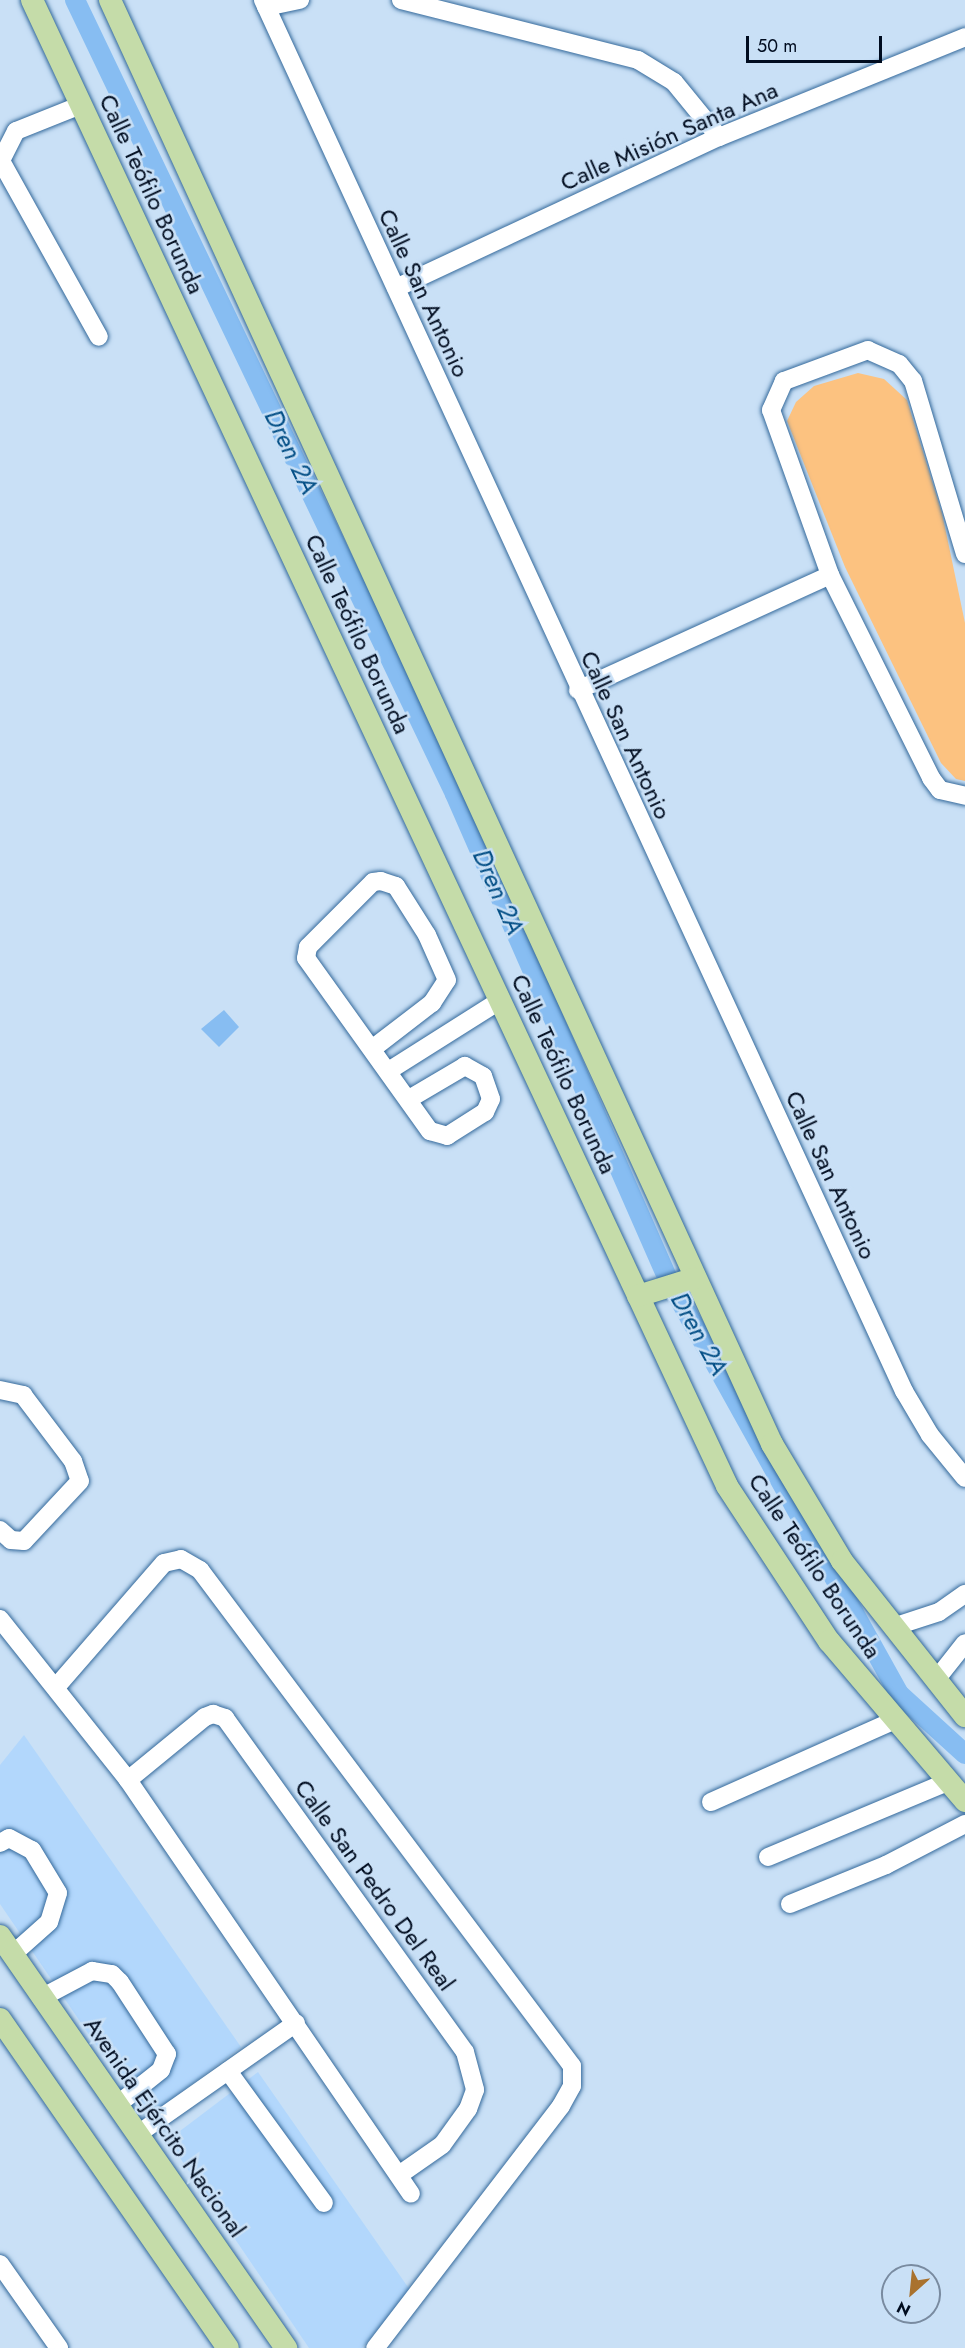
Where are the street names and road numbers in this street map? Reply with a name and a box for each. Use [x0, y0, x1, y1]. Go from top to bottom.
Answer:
street label: Calle Misión Santa Ana [556, 75, 782, 197]
street label: Calle Teófilo Borunda [93, 90, 211, 298]
street label: Calle San Antonio [372, 204, 476, 382]
street label: Calle Teófilo Borunda [299, 530, 417, 738]
street label: Calle San Antonio [574, 646, 678, 824]
street label: Calle Teófilo Borunda [505, 970, 623, 1178]
street label: Calle San Antonio [779, 1086, 883, 1264]
street label: Calle Teófilo Borunda [742, 1468, 888, 1664]
street label: Calle San Pedro Del Real [289, 1774, 461, 1996]
street label: Avenida Ejército Nacional [78, 2011, 252, 2243]

